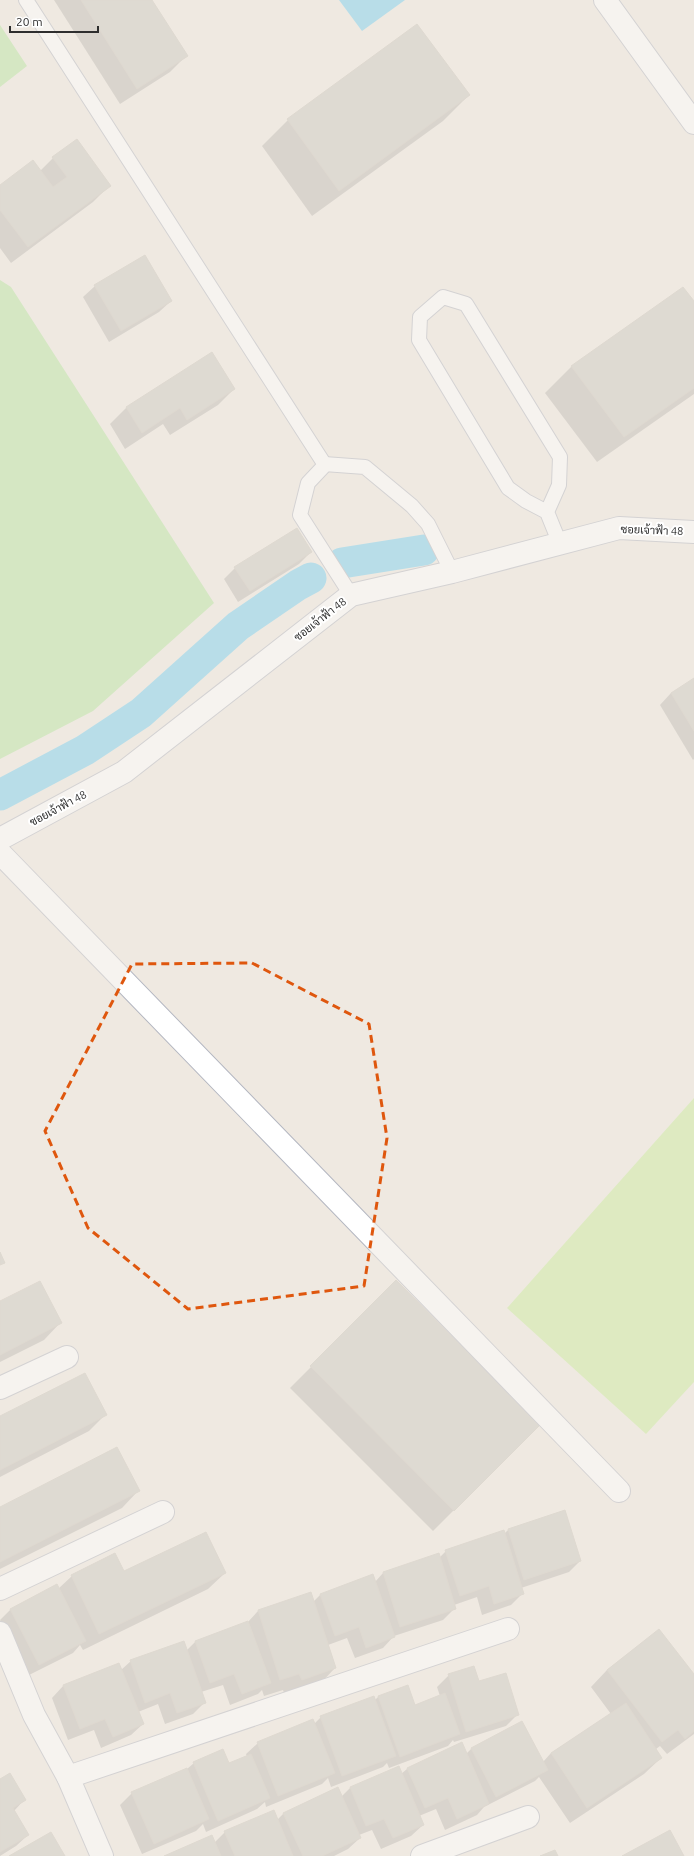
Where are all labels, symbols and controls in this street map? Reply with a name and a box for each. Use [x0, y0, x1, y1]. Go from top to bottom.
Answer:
scale bar [10, 8, 98, 34]
text: 20 m [16, 15, 43, 28]
street label: ซอยเจ้าฟ้า 48 [621, 522, 684, 537]
street label: ซอยเจ้าฟ้า 48 [291, 594, 348, 643]
street label: ซอยเจ้าฟ้า 48 [27, 787, 88, 828]

